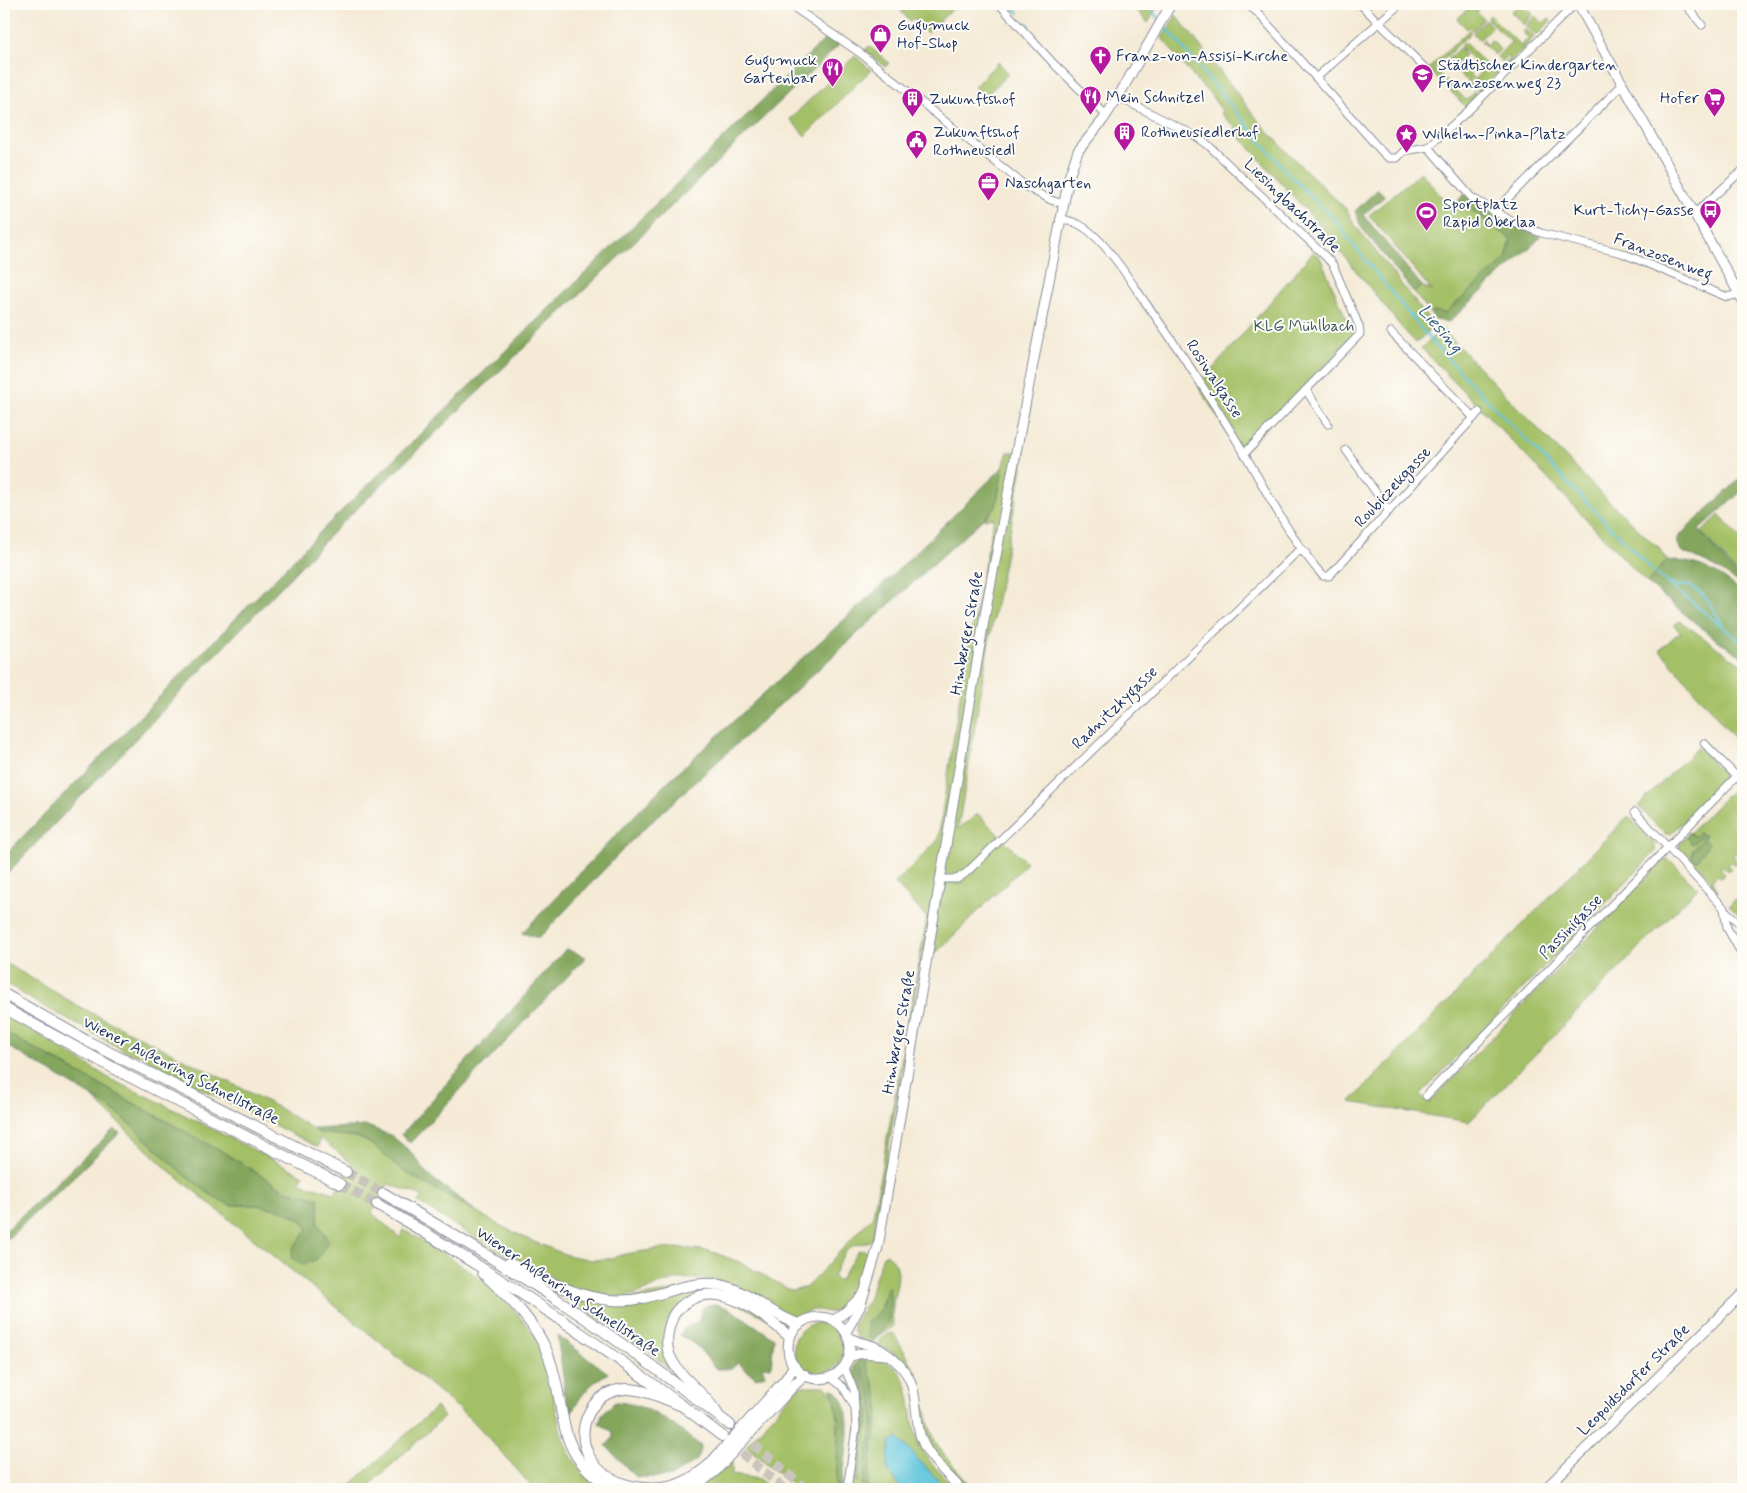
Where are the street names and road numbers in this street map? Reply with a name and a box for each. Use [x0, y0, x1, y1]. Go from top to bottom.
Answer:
street label: Liesingbachstraße [1239, 154, 1345, 258]
street label: Franzosenweg [1610, 229, 1715, 286]
street label: Rosiwalgasse [1180, 336, 1247, 423]
street label: Roubiczekgasse [1350, 442, 1437, 533]
street label: Himberger Straße [946, 569, 989, 697]
street label: Radnitzkygasse [1068, 662, 1163, 755]
street label: Passinigasse [1535, 890, 1608, 965]
street label: Himberger Straße [878, 968, 921, 1096]
street label: Wiener Außenring Schnellstraße [79, 1012, 283, 1130]
street label: Wiener Außenring Schnellstraße [472, 1222, 664, 1362]
street label: Leopoldsdorfer Straße [1573, 1319, 1695, 1441]

